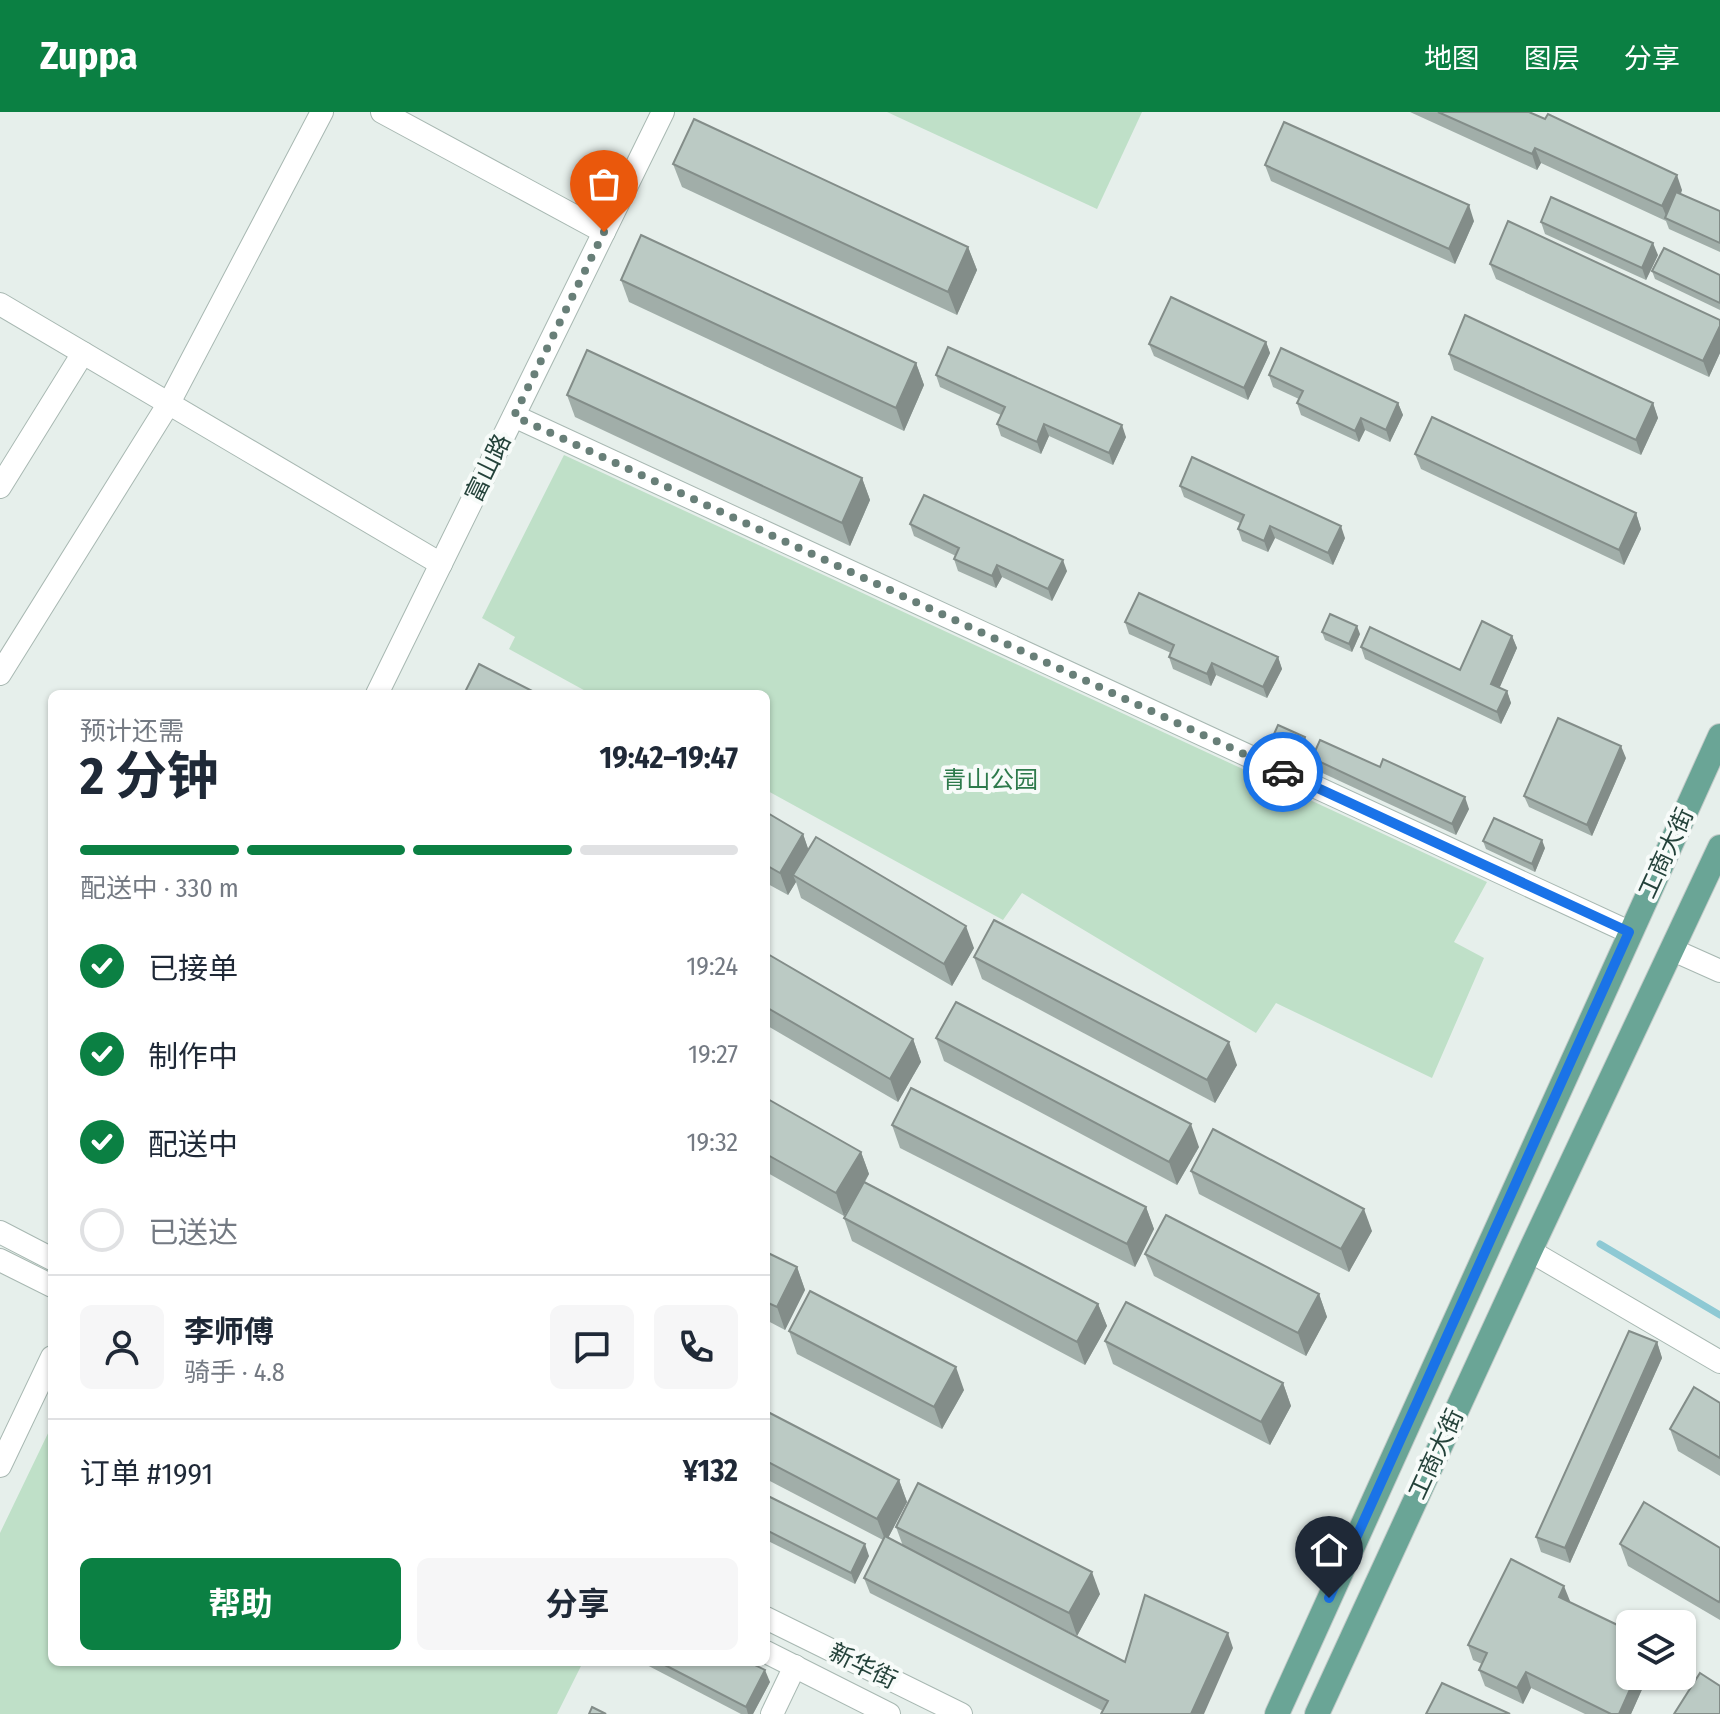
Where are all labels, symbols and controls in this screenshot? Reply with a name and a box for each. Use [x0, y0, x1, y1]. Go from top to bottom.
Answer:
text: Zuppa [40, 33, 138, 79]
text: 地图 [1424, 42, 1480, 75]
text: 图层 [1524, 42, 1580, 75]
text: 分享 [1624, 42, 1680, 75]
pin [570, 150, 638, 232]
icon: bag [582, 162, 626, 206]
street label: 富山路 [460, 430, 516, 506]
text: 预计还需 [80, 716, 184, 747]
courier [1243, 732, 1323, 812]
text: 19:42–19:47 [599, 740, 738, 776]
text: 2 分钟 [80, 745, 219, 808]
icon: car [1261, 750, 1305, 794]
park label: 青山公园 [942, 766, 1038, 794]
street label: 工商大街 [1633, 804, 1699, 902]
text: 配送中 · 330 m [80, 873, 239, 904]
icon: check [80, 944, 124, 988]
text: 已接单 [148, 951, 238, 987]
text: 19:24 [686, 951, 738, 982]
icon: check [80, 1032, 124, 1076]
text: 制作中 [148, 1039, 238, 1075]
text: 19:27 [688, 1039, 738, 1070]
icon: check [80, 1120, 124, 1164]
text: 配送中 [148, 1127, 238, 1163]
text: 19:32 [686, 1127, 738, 1158]
text: 已送达 [148, 1215, 238, 1251]
button: person [80, 1305, 164, 1389]
button: chat [550, 1305, 634, 1389]
button: phone [654, 1305, 738, 1389]
text: 李师傅 [184, 1314, 274, 1350]
text: 骑手 · 4.8 [184, 1357, 285, 1388]
street label: 工商大街 [1403, 1405, 1469, 1503]
text: ¥132 [683, 1453, 738, 1489]
text: 订单 #1991 [80, 1456, 213, 1492]
pin [1295, 1516, 1363, 1598]
icon: home [1307, 1528, 1351, 1572]
button: 帮助 [80, 1558, 401, 1650]
button: 分享 [417, 1558, 738, 1650]
map controls [1616, 1610, 1696, 1690]
button: layers [1616, 1610, 1696, 1690]
street label: 新华街 [825, 1638, 901, 1694]

